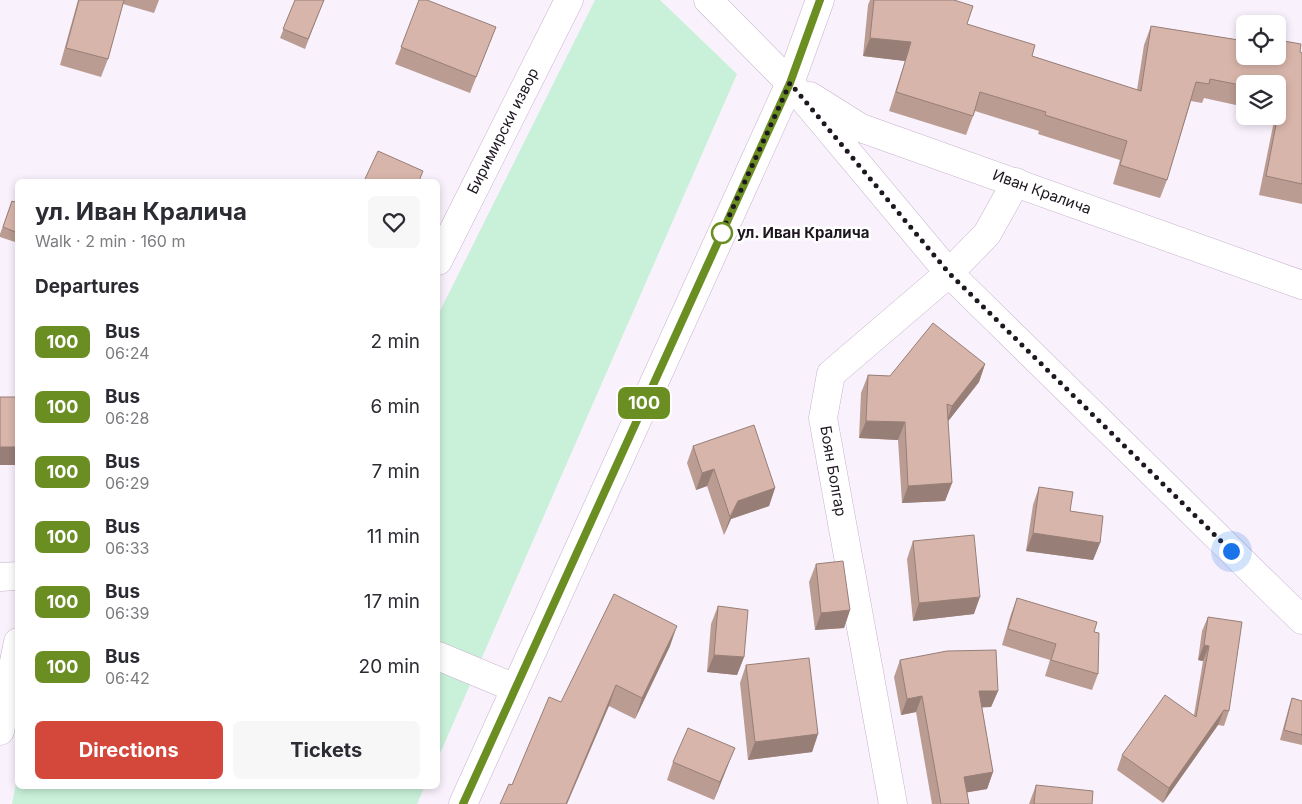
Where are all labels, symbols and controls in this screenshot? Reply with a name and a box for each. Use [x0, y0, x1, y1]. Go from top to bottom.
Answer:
map controls [1236, 15, 1286, 125]
button: locate [1236, 15, 1286, 65]
street label: Биримирски извор [463, 65, 543, 197]
button: layers [1236, 75, 1286, 125]
street label: Иван Кралича [990, 165, 1094, 218]
button: heart [368, 196, 420, 248]
text: ул. Иван Кралича [35, 197, 247, 226]
marker: ул. Иван Кралича [711, 222, 733, 244]
place label: ул. Иван Кралича [737, 223, 869, 242]
text: Walk · 2 min · 160 m [35, 231, 185, 251]
text: Departures [35, 275, 139, 298]
text: Bus [105, 320, 140, 343]
text: 2 min [371, 330, 420, 353]
text: 100 [46, 331, 79, 352]
text: 06:24 [105, 343, 149, 363]
text: Bus [105, 385, 140, 408]
line badge: 100 [615, 387, 673, 419]
text: 100 [628, 392, 660, 413]
text: 6 min [370, 395, 420, 418]
text: 100 [46, 396, 79, 417]
text: 06:28 [105, 408, 149, 428]
street label: Боян Болгар [816, 424, 851, 518]
text: Bus [105, 450, 140, 473]
text: 7 min [371, 460, 420, 483]
text: 100 [46, 461, 79, 482]
text: 06:29 [105, 473, 149, 493]
text: Bus [105, 515, 140, 538]
text: 11 min [367, 525, 420, 548]
text: 100 [46, 526, 79, 547]
text: 06:33 [105, 538, 149, 558]
your location [1219, 539, 1244, 564]
text: Bus [105, 580, 140, 603]
text: 17 min [364, 590, 420, 613]
text: 100 [46, 591, 79, 612]
text: 06:39 [105, 603, 149, 623]
text: Bus [105, 645, 140, 668]
text: 20 min [359, 655, 420, 678]
text: 100 [46, 656, 79, 677]
text: 06:42 [105, 668, 150, 688]
button: Directions [35, 721, 223, 779]
button: Tickets [233, 721, 420, 779]

